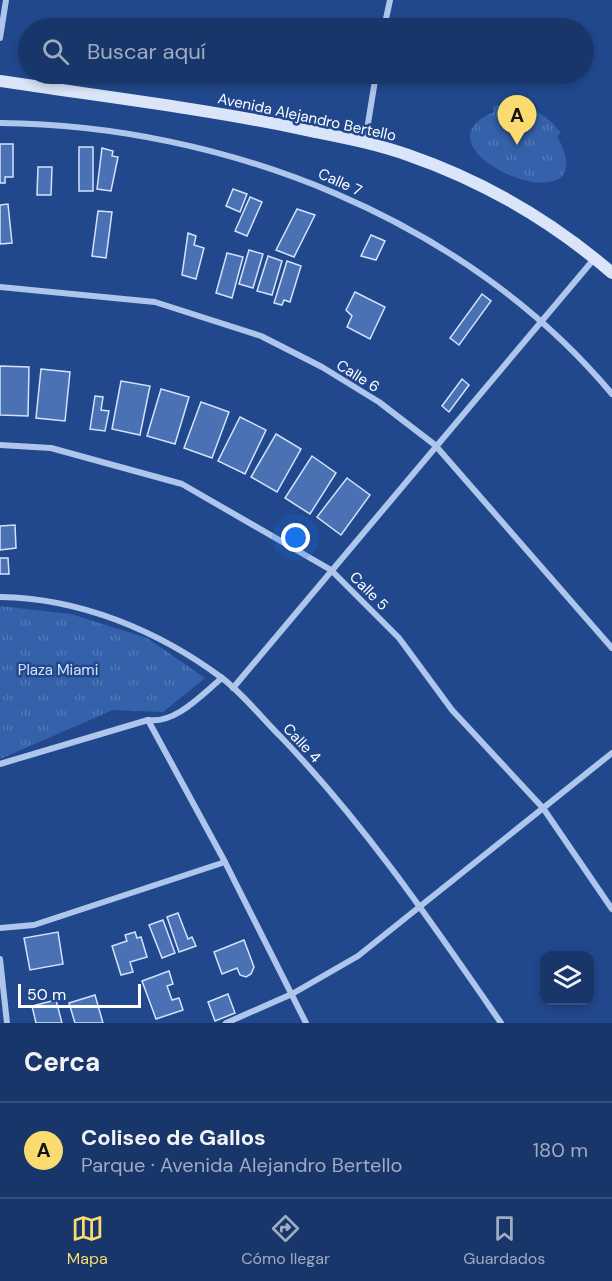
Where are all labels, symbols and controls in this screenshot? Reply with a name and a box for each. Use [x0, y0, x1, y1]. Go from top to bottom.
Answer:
search box [18, 18, 594, 84]
icon: search [39, 35, 72, 68]
text: Buscar aquí [87, 37, 206, 66]
street label: Avenida Alejandro Bertello [216, 88, 398, 146]
pin: A [498, 96, 536, 145]
street label: Calle 7 [315, 163, 365, 201]
street label: Calle 6 [333, 355, 383, 397]
your location [281, 523, 310, 552]
street label: Calle 5 [345, 567, 393, 615]
park label: Plaza Miami [18, 660, 98, 680]
street label: Calle 4 [279, 719, 325, 767]
map controls [540, 951, 594, 1005]
button: layers [540, 951, 594, 1005]
scale bar [18, 981, 141, 1008]
text: 50 m [27, 984, 66, 1005]
text: Cerca [24, 1045, 100, 1079]
text: Coliseo de Gallos [81, 1123, 266, 1152]
text: A [36, 1137, 51, 1163]
text: 180 m [533, 1137, 588, 1163]
text: Parque · Avenida Alejandro Bertello [81, 1152, 402, 1178]
tab: Mapa [67, 1212, 108, 1269]
tab: Cómo llegar [241, 1212, 330, 1269]
tab: Guardados [463, 1212, 545, 1269]

